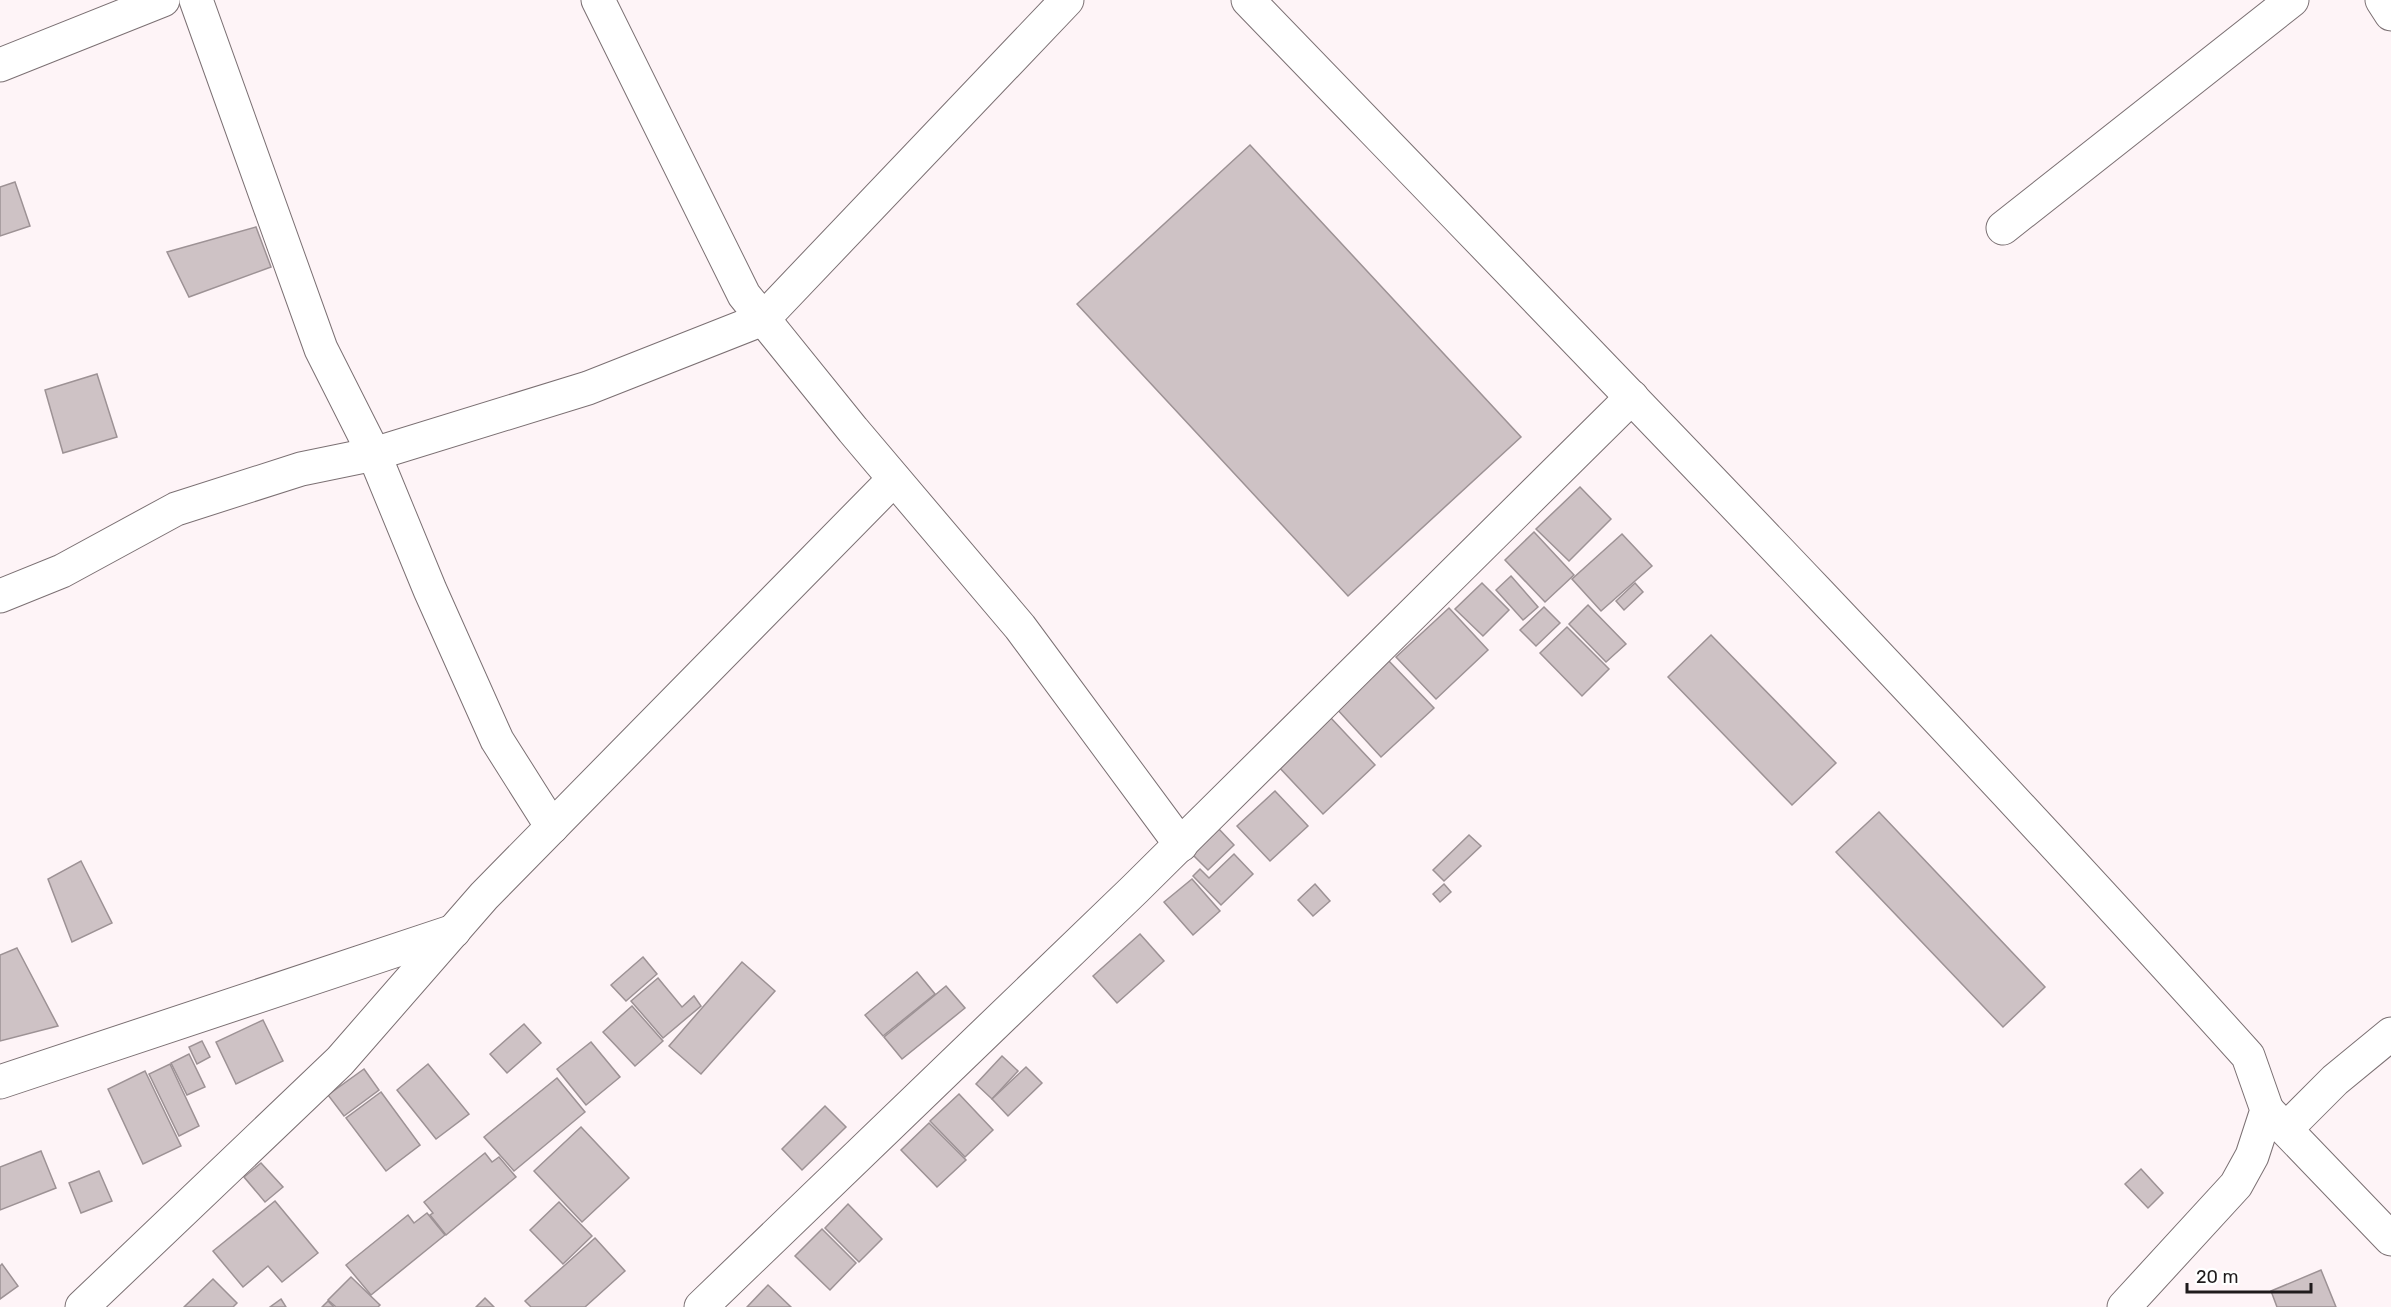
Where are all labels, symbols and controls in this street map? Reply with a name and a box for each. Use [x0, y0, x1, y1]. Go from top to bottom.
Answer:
scale bar [2187, 1256, 2312, 1294]
text: 20 m [2196, 1266, 2238, 1288]

